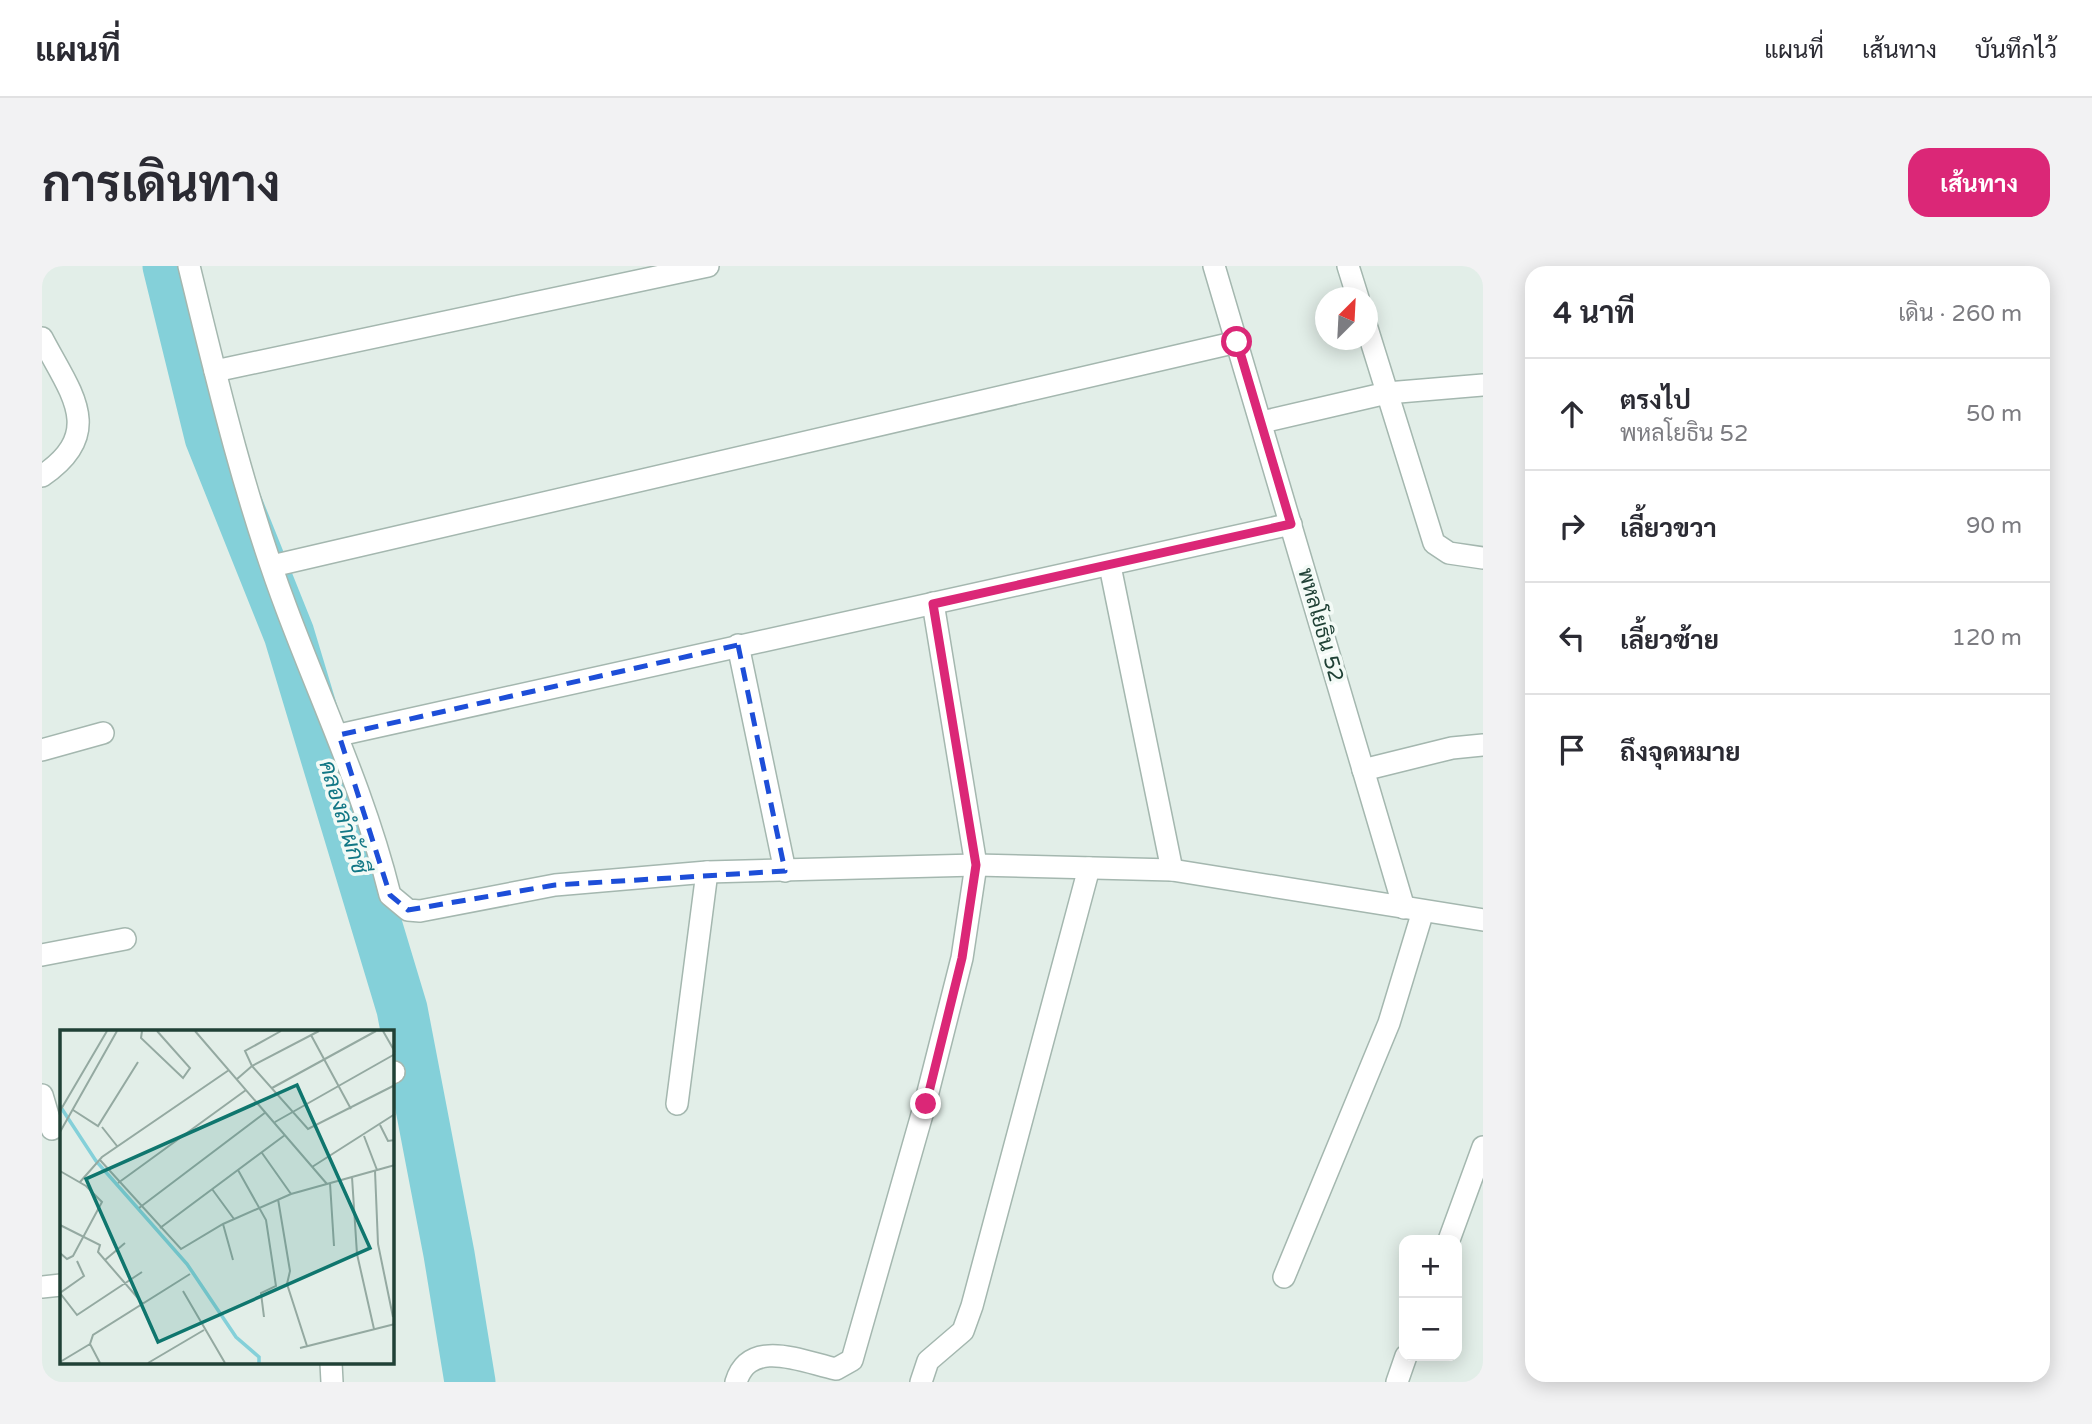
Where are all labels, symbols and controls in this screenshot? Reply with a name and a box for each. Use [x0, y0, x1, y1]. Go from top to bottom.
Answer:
text: แผนที่ [35, 31, 121, 70]
text: แผนที่ [1764, 36, 1824, 65]
text: เส้นทาง [1862, 36, 1937, 65]
text: บันทึกไว้ [1975, 36, 2057, 65]
button: เส้นทาง [1908, 148, 2050, 217]
text: การเดินทาง [42, 156, 280, 215]
north arrow [1315, 287, 1378, 350]
text: 4 นาที [1553, 295, 1635, 332]
text: เดิน · 260 m [1898, 300, 2022, 328]
route start [1221, 326, 1252, 357]
text: ตรงไป [1620, 385, 1691, 416]
icon: ahead [1553, 395, 1591, 433]
text: 50 m [1966, 400, 2022, 428]
text: พหลโยธิน 52 [1620, 420, 1748, 448]
icon: right [1553, 507, 1591, 545]
text: 90 m [1966, 512, 2022, 540]
text: เลี้ยวขวา [1620, 513, 1717, 544]
street label: พหลโยธิน 52 [1292, 565, 1350, 685]
icon: left [1553, 619, 1591, 657]
text: 120 m [1952, 624, 2022, 652]
text: เลี้ยวซ้าย [1620, 625, 1719, 656]
icon: arrive [1553, 731, 1591, 769]
text: ถึงจุดหมาย [1620, 737, 1741, 768]
water label: คลองลำผักชี [313, 757, 376, 879]
inset map [60, 1030, 394, 1364]
route end [910, 1088, 941, 1119]
map controls [1399, 1235, 1462, 1361]
button: + [1399, 1235, 1462, 1298]
button: − [1399, 1298, 1462, 1361]

